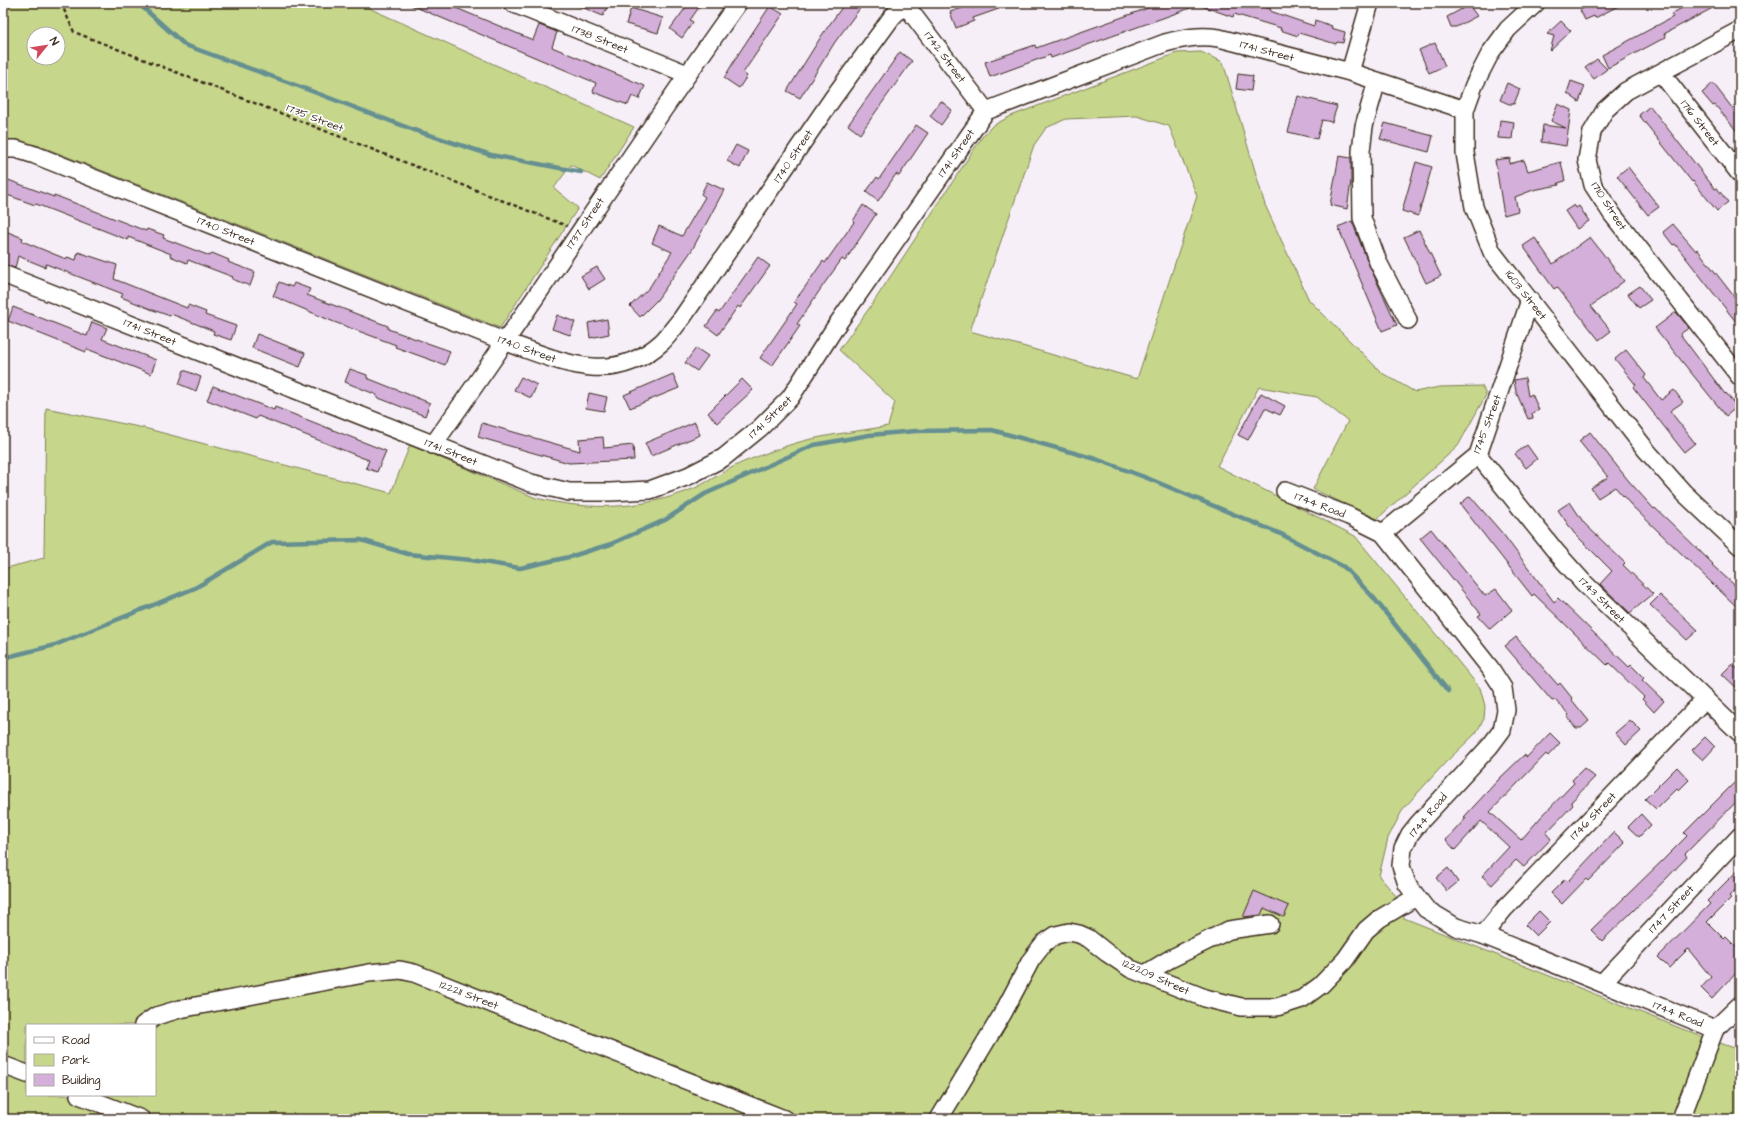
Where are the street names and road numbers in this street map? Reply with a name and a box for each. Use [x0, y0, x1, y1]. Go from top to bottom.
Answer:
street label: 1738 Street [570, 21, 631, 57]
street label: 1742 Street [921, 28, 969, 86]
street label: 1741 Street [1238, 37, 1296, 66]
street label: 1716 Street [1677, 97, 1723, 150]
street label: 1735 Street [284, 100, 346, 136]
street label: 1740 Street [770, 126, 817, 185]
street label: 1741 Street [934, 126, 978, 180]
street label: 1710 Street [1588, 179, 1631, 234]
street label: 1737 Street [562, 194, 608, 252]
street label: 1740 Street [195, 213, 258, 250]
street label: 1603 Street [1502, 267, 1550, 323]
street label: 1741 Street [121, 315, 179, 350]
street label: 1740 Street [496, 332, 559, 367]
street label: 1741 Street [745, 392, 796, 442]
street label: 1745 Street [1469, 392, 1505, 456]
street label: 1741 Street [422, 435, 480, 470]
street label: 1744 Road [1293, 489, 1348, 522]
street label: 1743 Street [1576, 574, 1629, 627]
street label: 1746 Street [1566, 788, 1620, 843]
street label: 1744 Road [1405, 790, 1451, 840]
street label: 1747 Street [1645, 881, 1698, 936]
street label: 122209 Street [1120, 956, 1192, 999]
street label: 122211 Street [438, 977, 501, 1013]
street label: 1744 Road [1651, 997, 1706, 1031]

